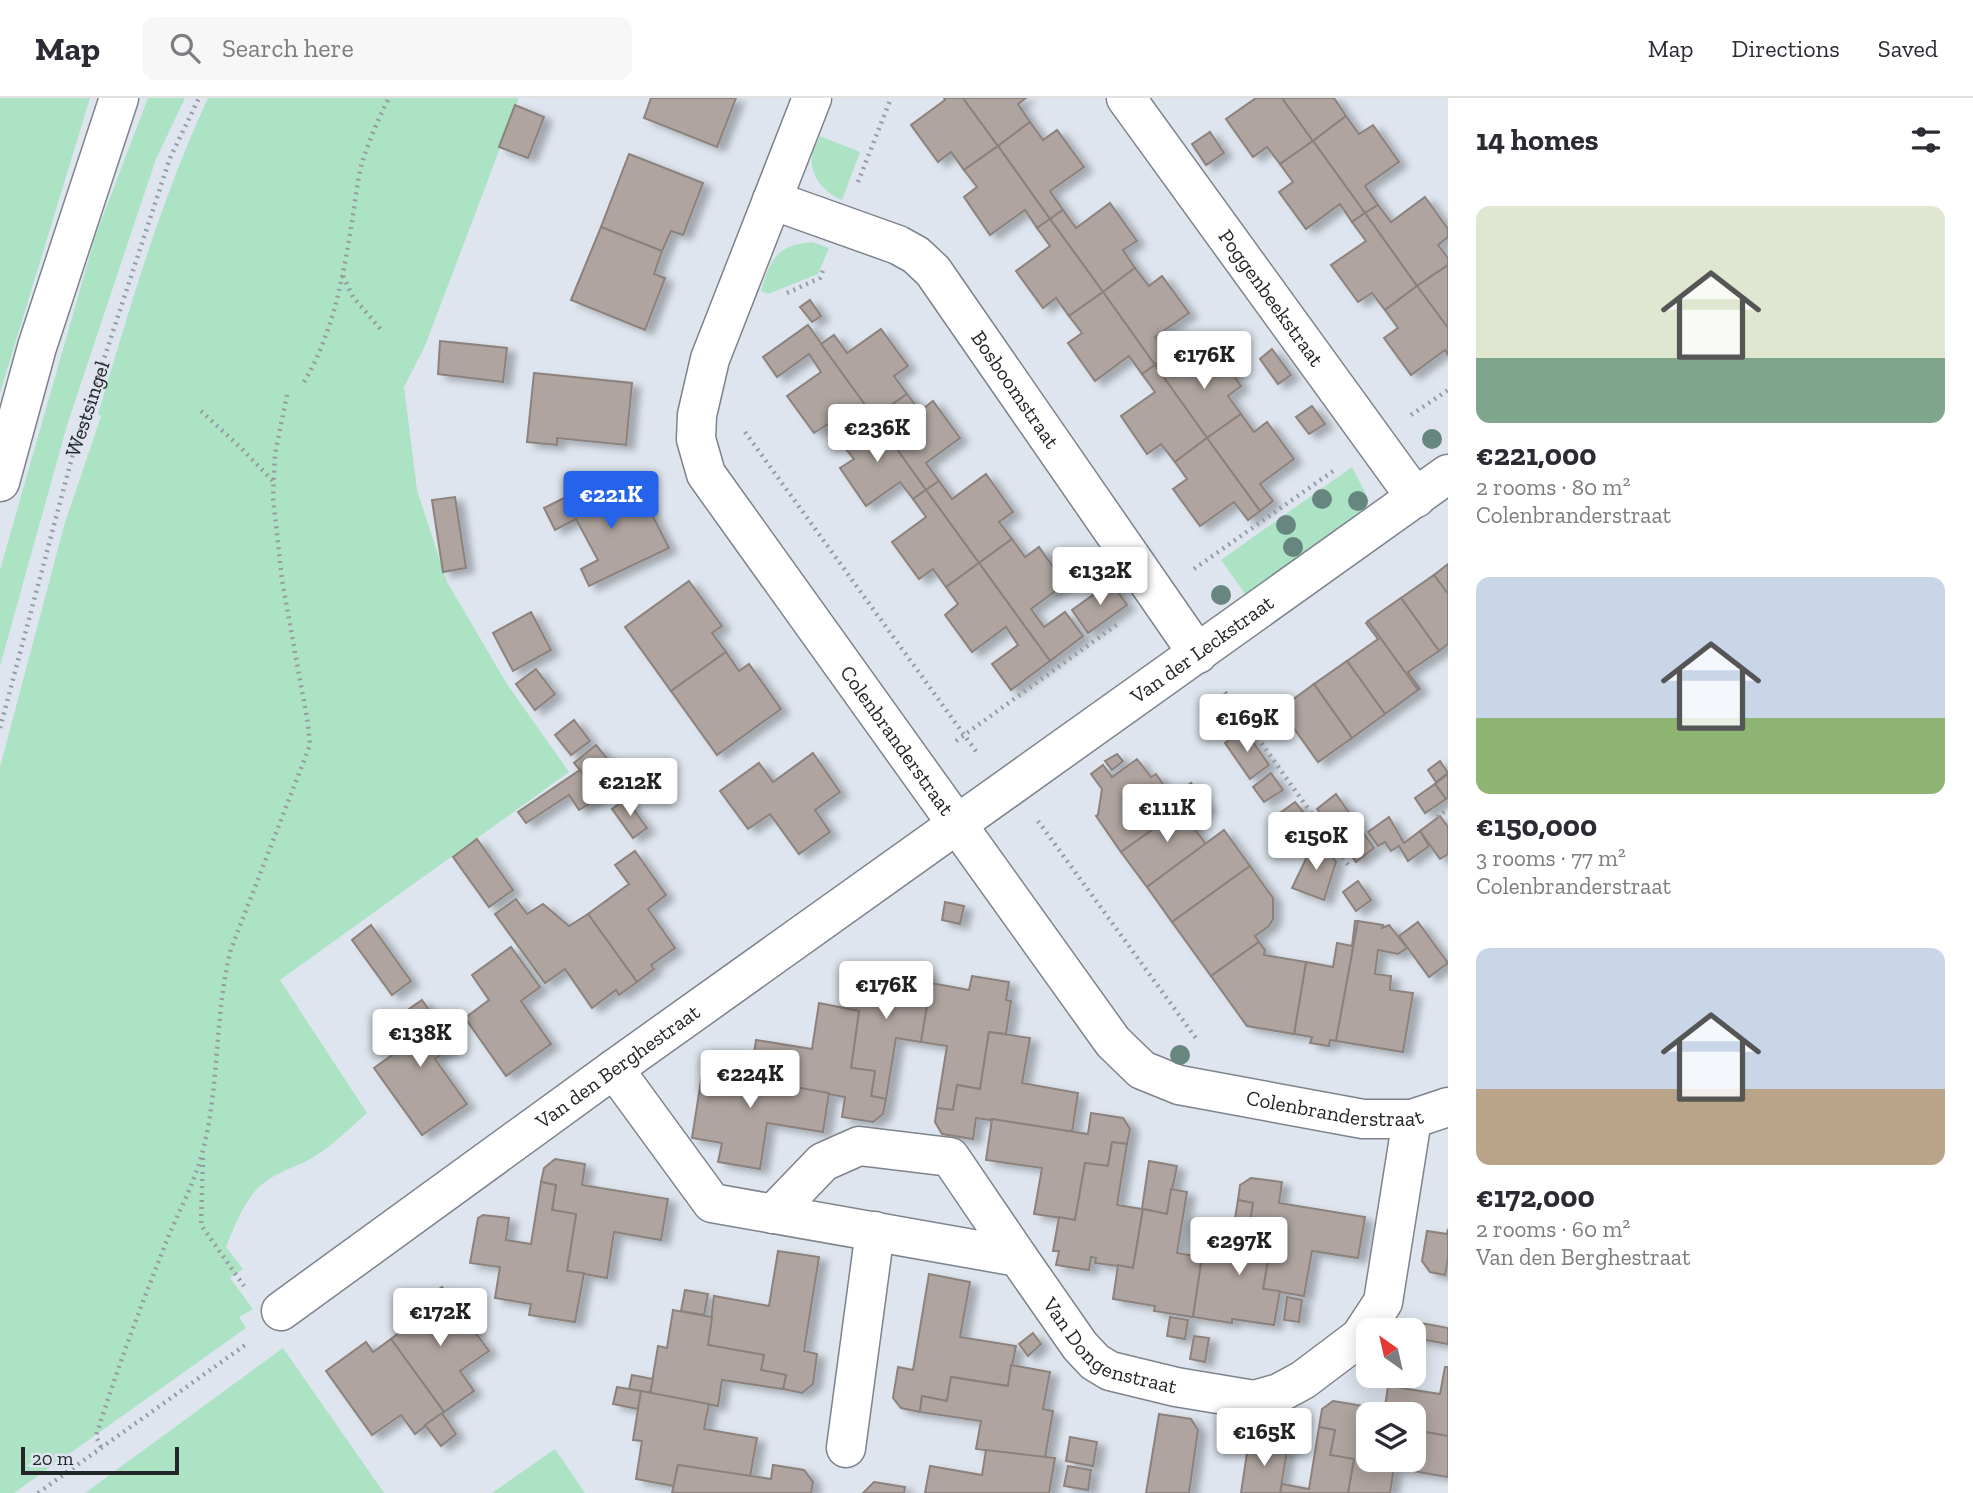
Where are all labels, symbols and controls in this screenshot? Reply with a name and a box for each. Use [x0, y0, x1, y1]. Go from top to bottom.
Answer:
search box [142, 17, 632, 80]
text: Map [35, 29, 100, 68]
icon: search [166, 29, 204, 67]
text: Search here [222, 32, 354, 64]
text: Map [1648, 34, 1694, 63]
text: Directions [1732, 34, 1840, 63]
text: Saved [1878, 34, 1938, 63]
icon: filters [1907, 121, 1945, 159]
text: 14 homes [1476, 122, 1599, 158]
street label: Poggenbeekstraat [1213, 224, 1330, 371]
icon: home [1648, 252, 1774, 378]
street label: Bosboomstraat [966, 326, 1065, 453]
pin: €176K [1155, 331, 1253, 391]
text: €176K [1173, 340, 1235, 368]
street label: Westsingel [60, 357, 115, 460]
pin: €236K [828, 404, 926, 464]
text: €236K [844, 413, 910, 441]
text: €221,000 [1476, 437, 1597, 473]
pin: €221K [562, 472, 660, 531]
text: 2 rooms · 80 m² [1476, 473, 1630, 501]
text: €221K [579, 480, 643, 508]
text: Colenbranderstraat [1476, 501, 1671, 529]
pin: €132K [1051, 547, 1149, 607]
text: €132K [1068, 556, 1132, 584]
street label: Van der Leckstraat [1125, 589, 1278, 709]
icon: home [1648, 623, 1774, 749]
street label: Colenbranderstraat [835, 660, 960, 820]
pin: €169K [1198, 694, 1296, 754]
text: €169K [1215, 703, 1279, 731]
pin: €212K [581, 758, 679, 818]
text: €212K [598, 767, 662, 795]
pin: €111K [1118, 784, 1216, 844]
text: €111K [1139, 793, 1196, 821]
text: €150,000 [1476, 808, 1597, 844]
pin: €150K [1267, 812, 1365, 872]
text: €150K [1284, 821, 1348, 849]
text: 3 rooms · 77 m² [1476, 844, 1626, 872]
text: Colenbranderstraat [1476, 872, 1671, 900]
pin: €176K [837, 962, 935, 1021]
text: €176K [855, 970, 917, 998]
icon: home [1648, 994, 1774, 1120]
street label: Van den Berghestraat [530, 999, 704, 1134]
pin: €138K [371, 1010, 469, 1069]
text: €138K [388, 1018, 452, 1046]
pin: €224K [701, 1051, 799, 1110]
text: €224K [717, 1059, 783, 1087]
street label: Colenbranderstraat [1244, 1085, 1426, 1131]
text: €172,000 [1476, 1179, 1595, 1215]
text: 2 rooms · 60 m² [1476, 1215, 1630, 1243]
pin: €297K [1190, 1218, 1288, 1277]
text: €297K [1206, 1226, 1272, 1254]
text: Van den Berghestraat [1476, 1243, 1690, 1271]
pin: €172K [391, 1288, 489, 1348]
street label: Van Dongenstraat [1037, 1292, 1180, 1399]
text: €172K [409, 1297, 471, 1325]
north arrow [1356, 1318, 1426, 1388]
map controls [1356, 1318, 1426, 1472]
button: layers [1356, 1402, 1426, 1472]
pin: €165K [1215, 1408, 1313, 1468]
text: €165K [1233, 1417, 1295, 1445]
scale bar [21, 1444, 178, 1476]
text: 20 m [32, 1447, 73, 1470]

